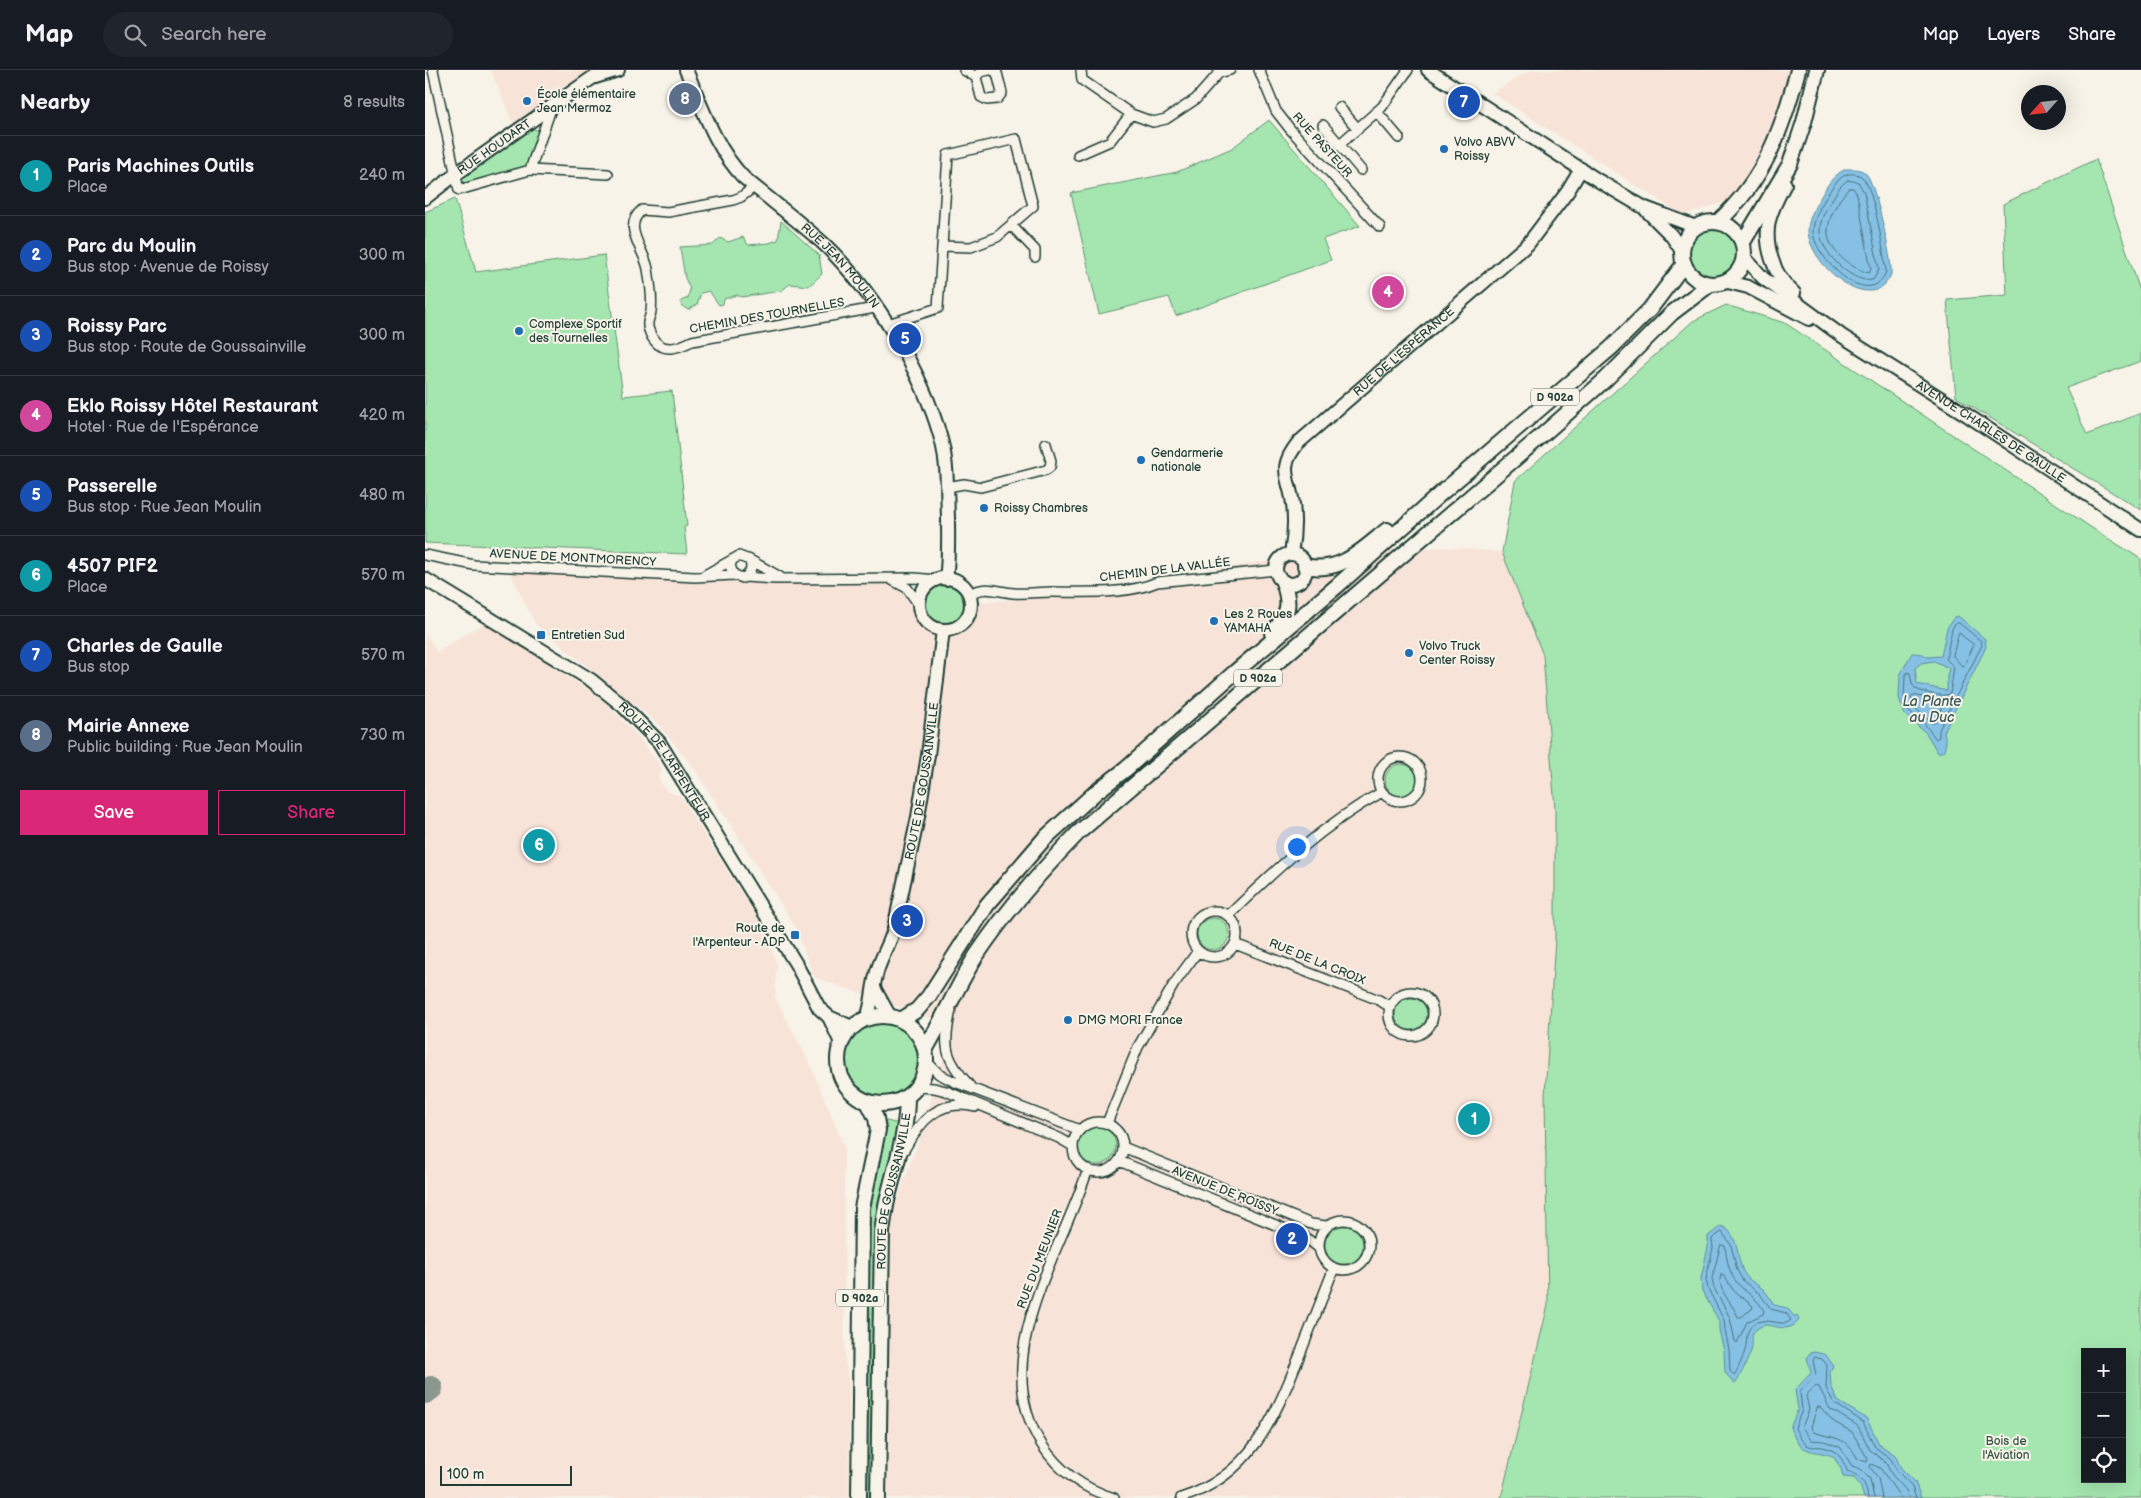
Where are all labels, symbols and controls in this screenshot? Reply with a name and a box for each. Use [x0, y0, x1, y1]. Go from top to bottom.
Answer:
search box [103, 12, 453, 57]
text: Map [25, 20, 73, 49]
icon: search [121, 21, 149, 49]
text: Search here [161, 23, 267, 46]
text: Map [1923, 24, 1959, 45]
text: Layers [1987, 24, 2040, 45]
text: Share [2068, 24, 2116, 45]
pin: 8 [669, 80, 701, 118]
pin: 7 [1448, 83, 1480, 121]
north arrow [2021, 85, 2066, 130]
place label: École élémentaire Jean Mermoz [537, 86, 636, 116]
text: Nearby [20, 90, 90, 115]
text: 8 results [343, 93, 405, 112]
marker: École élémentaire Jean Mermoz [521, 95, 533, 107]
street label: RUE PASTEUR [1289, 110, 1355, 181]
street label: RUE HOUDART [454, 115, 535, 178]
place label: Volvo ABVV Roissy [1454, 135, 1516, 164]
marker: Volvo ABVV Roissy [1438, 143, 1450, 155]
text: Paris Machines Outils [67, 155, 254, 178]
text: 1 [33, 166, 39, 185]
text: 240 m [359, 166, 405, 185]
text: Place [67, 178, 108, 197]
street label: RUE JEAN MOULIN [798, 220, 883, 311]
text: Parc du Moulin [67, 235, 196, 258]
text: 2 [31, 246, 41, 265]
text: 300 m [359, 246, 405, 265]
text: Bus stop · Avenue de Roissy [67, 258, 269, 277]
pin: 4 [1372, 273, 1404, 311]
street label: CHEMIN DES TOURNELLES [688, 295, 846, 337]
street label: RUE DE L'ESPÉRANCE [1350, 304, 1457, 399]
text: Roissy Parc [67, 315, 167, 338]
place label: Complexe Sportif des Tournelles [529, 317, 622, 346]
pin: 5 [889, 320, 921, 358]
marker: Complexe Sportif des Tournelles [513, 325, 525, 337]
text: 3 [31, 326, 41, 345]
text: 300 m [359, 326, 405, 345]
text: Bus stop · Route de Goussainville [67, 338, 306, 357]
street label: AVENUE CHARLES DE GAULLE [1913, 377, 2069, 486]
road number: D 902a [1531, 388, 1579, 406]
text: Eklo Roissy Hôtel Restaurant [67, 395, 318, 418]
text: 4 [31, 406, 41, 425]
text: 420 m [359, 406, 405, 425]
text: Hotel · Rue de l'Espérance [67, 418, 259, 437]
place label: Gendarmerie nationale [1151, 446, 1223, 475]
marker: Gendarmerie nationale [1135, 454, 1147, 466]
text: Passerelle [67, 475, 157, 498]
text: 5 [31, 486, 41, 505]
text: 480 m [359, 486, 405, 505]
text: Bus stop · Rue Jean Moulin [67, 498, 261, 517]
place label: Roissy Chambres [994, 501, 1088, 516]
marker: Roissy Chambres [978, 502, 990, 514]
street label: AVENUE DE MONTMORENCY [489, 546, 658, 570]
street label: CHEMIN DE LA VALLÉE [1099, 554, 1231, 585]
text: 4507 PIF2 [67, 555, 158, 578]
text: 6 [31, 566, 41, 585]
text: 570 m [361, 566, 405, 585]
text: Place [67, 578, 108, 597]
place label: Les 2 Roues YAMAHA [1223, 607, 1292, 636]
marker: Les 2 Roues YAMAHA [1208, 615, 1220, 627]
place label: Entretien Sud [551, 628, 625, 643]
marker: Entretien Sud [535, 629, 547, 641]
text: Charles de Gaulle [67, 635, 223, 658]
place label: Volvo Truck Center Roissy [1419, 639, 1496, 668]
text: 7 [32, 646, 40, 665]
text: 570 m [361, 646, 405, 665]
marker: Volvo Truck Center Roissy [1403, 647, 1415, 659]
text: Bus stop [67, 658, 130, 677]
road number: D 902a [1234, 670, 1282, 686]
water label: La Plante au Duc [1902, 693, 1962, 726]
street label: ROUTE DE L'ARPENTEUR [615, 698, 714, 824]
street label: ROUTE DE GOUSSAINVILLE [902, 702, 942, 861]
text: Mairie Annexe [67, 715, 190, 738]
text: 8 [31, 726, 41, 745]
text: 730 m [360, 726, 405, 745]
text: Public building · Rue Jean Moulin [67, 738, 303, 757]
button: Save [20, 790, 208, 835]
button: Share [218, 790, 405, 835]
pin: 6 [523, 826, 555, 864]
your location [1284, 834, 1310, 860]
pin: 3 [891, 902, 923, 940]
place label: Route de l'Arpenteur - ADP [693, 921, 785, 950]
marker: Route de l'Arpenteur - ADP [789, 929, 801, 941]
street label: RUE DE LA CROIX [1267, 936, 1368, 988]
place label: DMG MORI France [1078, 1013, 1183, 1028]
marker: DMG MORI France [1062, 1014, 1074, 1026]
pin: 1 [1458, 1100, 1490, 1138]
street label: ROUTE DE GOUSSAINVILLE [874, 1112, 914, 1270]
street label: AVENUE DE ROISSY [1170, 1163, 1281, 1220]
street label: RUE DU MEUNIER [1014, 1207, 1066, 1311]
pin: 2 [1276, 1220, 1308, 1258]
road number: D 902a [836, 1290, 884, 1306]
map controls [2081, 1348, 2126, 1483]
button: + [2081, 1348, 2126, 1393]
button: − [2081, 1393, 2126, 1438]
park label: Bois de l'Aviation [1982, 1434, 2030, 1463]
button: locate [2081, 1438, 2126, 1483]
scale bar [440, 1463, 573, 1486]
text: 100 m [447, 1466, 484, 1483]

